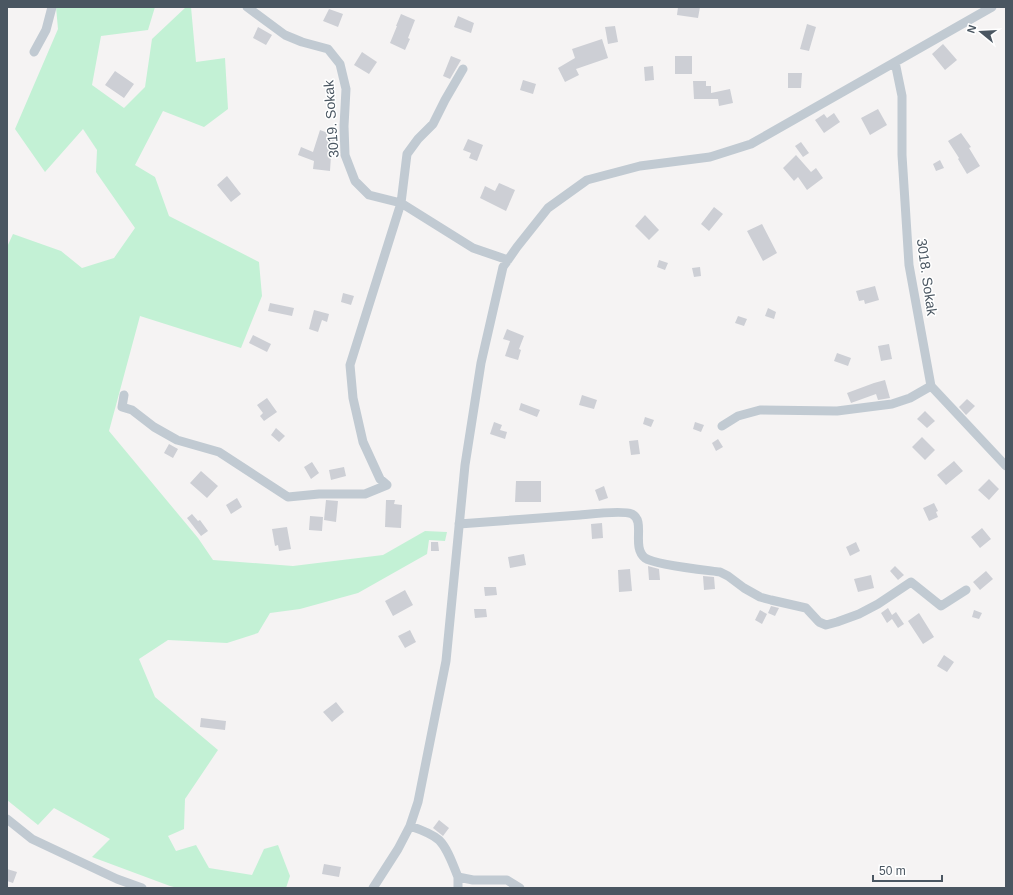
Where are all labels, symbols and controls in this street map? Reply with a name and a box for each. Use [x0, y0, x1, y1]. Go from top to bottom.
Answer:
north arrow [961, 12, 1001, 52]
text: N [965, 23, 978, 35]
street label: 3019. Sokak [320, 79, 342, 158]
street label: 3018. Sokak [914, 237, 940, 318]
scale bar [873, 857, 942, 883]
text: 50 m [879, 864, 906, 878]

